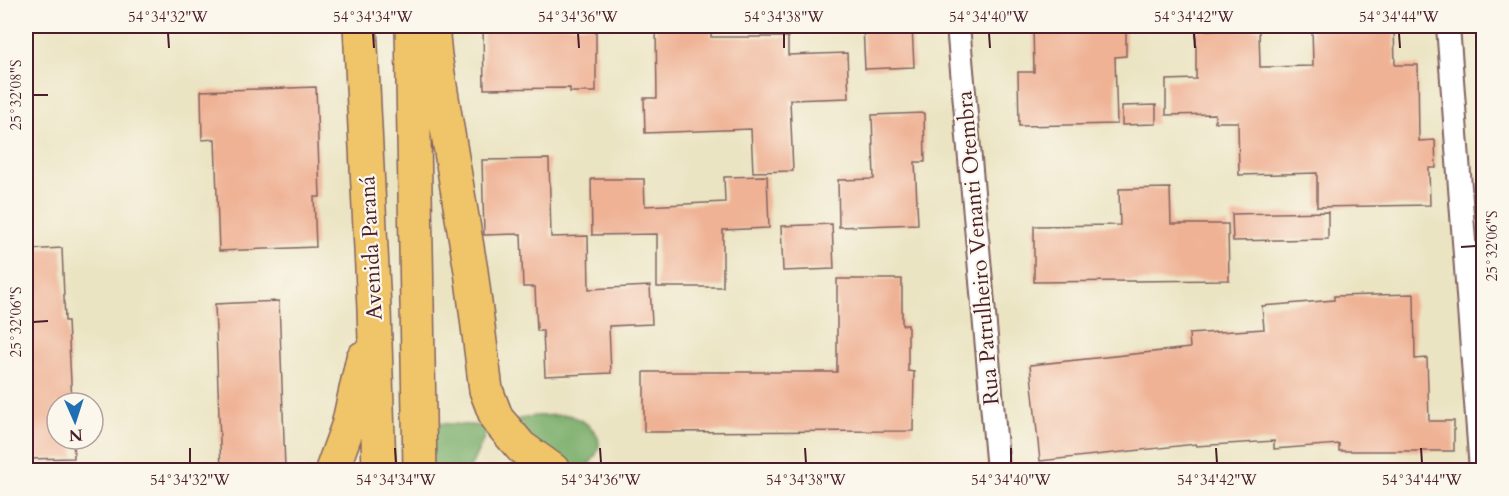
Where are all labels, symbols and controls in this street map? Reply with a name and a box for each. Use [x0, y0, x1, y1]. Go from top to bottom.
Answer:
text: 54°34'32"W [128, 7, 208, 27]
text: 54°34'34"W [333, 7, 413, 27]
text: 54°34'36"W [538, 7, 618, 27]
text: 54°34'38"W [744, 7, 824, 27]
text: 54°34'40"W [949, 7, 1029, 27]
text: 54°34'42"W [1154, 7, 1234, 27]
text: 54°34'44"W [1359, 7, 1439, 27]
text: 25°32'08"S [6, 60, 26, 130]
street label: Rua Patrulheiro Venanti Otembra [949, 89, 1007, 407]
street label: Avenida Paraná [352, 175, 390, 321]
text: 25°32'06"S [1482, 211, 1502, 281]
text: 25°32'06"S [6, 287, 26, 357]
north arrow [45, 391, 105, 451]
text: N [68, 424, 83, 446]
text: 54°34'32"W [150, 470, 230, 490]
text: 54°34'34"W [356, 470, 436, 490]
text: 54°34'36"W [561, 470, 641, 490]
text: 54°34'38"W [766, 470, 846, 490]
text: 54°34'40"W [971, 470, 1051, 490]
text: 54°34'42"W [1177, 470, 1257, 490]
text: 54°34'44"W [1382, 470, 1462, 490]

